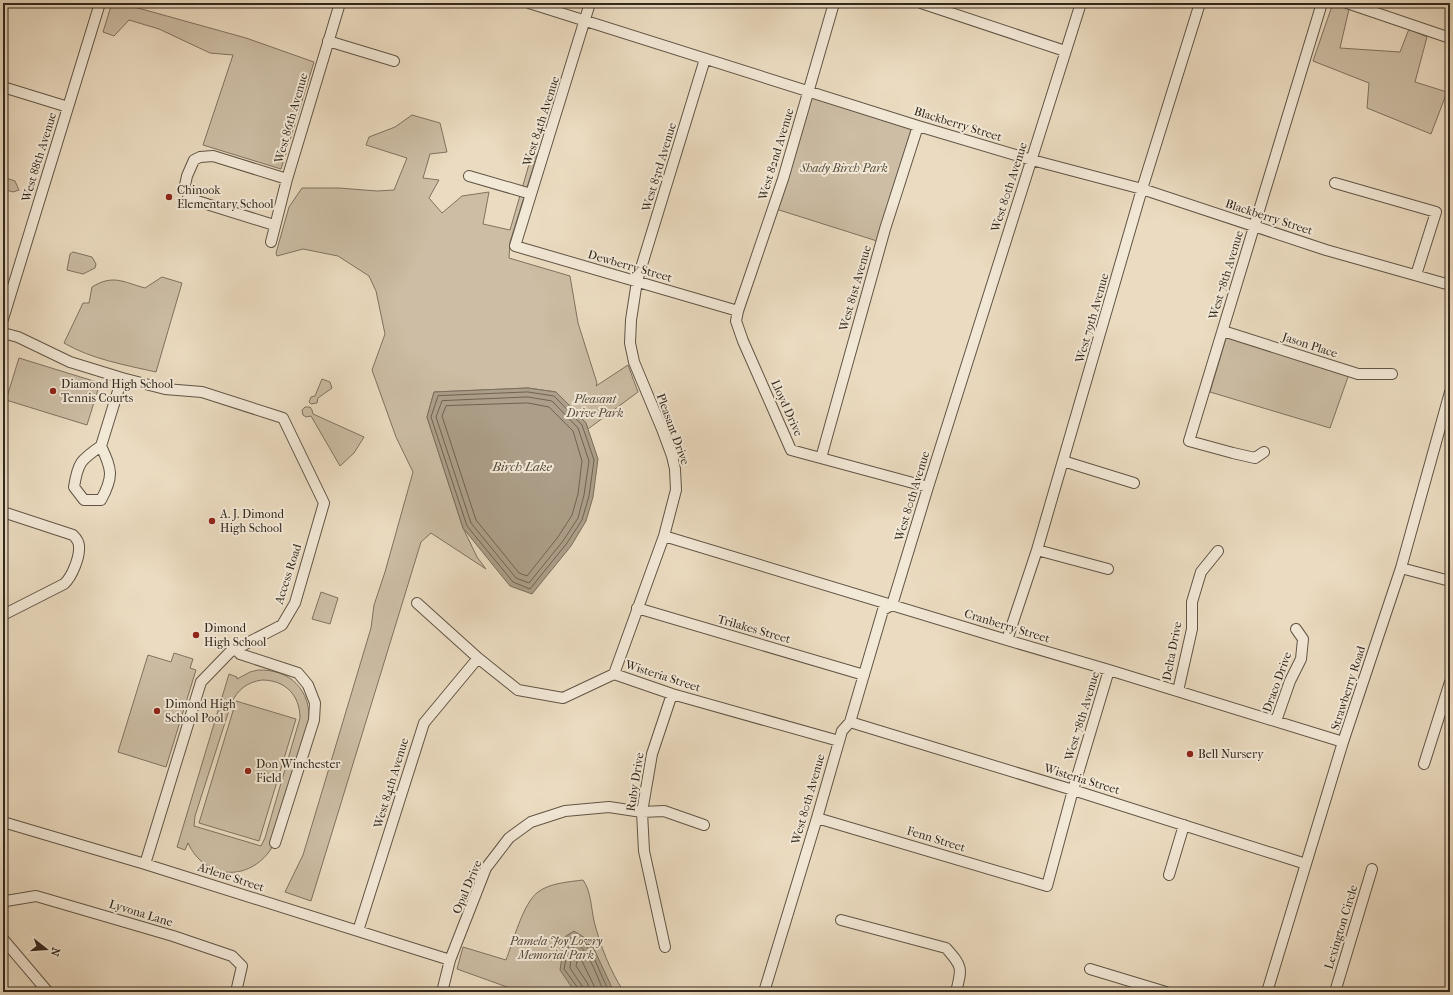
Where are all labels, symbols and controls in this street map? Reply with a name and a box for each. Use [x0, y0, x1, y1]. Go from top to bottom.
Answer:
street label: West 86th Avenue [271, 71, 311, 166]
street label: West 84th Avenue [520, 74, 562, 169]
street label: Blackberry Street [912, 104, 1004, 144]
street label: West 82nd Avenue [755, 106, 797, 203]
street label: West 88th Avenue [18, 111, 59, 204]
street label: West 83rd Avenue [639, 121, 679, 214]
street label: West 80th Avenue [988, 140, 1030, 234]
park label: Shady Birch Park [799, 161, 888, 175]
place label: Chinook Elementary School [177, 183, 274, 211]
marker: Chinook Elementary School [164, 192, 174, 202]
street label: Blackberry Street [1224, 196, 1315, 238]
street label: West 78th Avenue [1206, 229, 1246, 322]
street label: West 81st Avenue [836, 243, 874, 333]
street label: Dewberry Street [586, 247, 674, 285]
street label: West 79th Avenue [1072, 272, 1112, 365]
street label: Jason Place [1280, 329, 1339, 360]
place label: Diamond High School Tennis Courts [61, 377, 174, 405]
street label: Lloyd Drive [768, 377, 806, 439]
marker: Diamond High School Tennis Courts [48, 386, 58, 396]
street label: Pleasant Drive [654, 391, 692, 467]
park label: Pleasant Drive Park [565, 392, 624, 420]
street label: West 80th Avenue [891, 449, 932, 544]
water label: Birch Lake [491, 459, 553, 474]
place label: A. J. Dimond High School [219, 507, 284, 535]
marker: A. J. Dimond High School [207, 516, 217, 526]
street label: Access Road [271, 542, 304, 607]
street label: Cranberry Street [963, 606, 1052, 646]
street label: Trilakes Street [716, 612, 793, 646]
street label: Delta Drive [1159, 620, 1185, 682]
place label: Dimond High School [204, 621, 267, 649]
marker: Dimond High School [191, 630, 201, 640]
street label: Strawberry Road [1328, 644, 1368, 732]
street label: Draco Drive [1260, 650, 1294, 714]
street label: Wisteria Street [623, 657, 703, 695]
street label: West 78th Avenue [1062, 670, 1102, 763]
place label: Dimond High School Pool [165, 697, 236, 725]
marker: Dimond High School Pool [152, 706, 162, 716]
street label: West 84th Avenue [370, 736, 411, 831]
place label: Bell Nursery [1198, 747, 1264, 761]
marker: Bell Nursery [1185, 749, 1195, 759]
street label: Ruby Drive [623, 751, 647, 812]
street label: West 80th Avenue [788, 752, 828, 847]
place label: Don Winchester Field [256, 757, 341, 785]
street label: Wisteria Street [1042, 761, 1122, 797]
marker: Don Winchester Field [243, 766, 253, 776]
street label: Fenn Street [905, 823, 968, 855]
street label: Opal Drive [449, 858, 485, 916]
street label: Arlene Street [195, 859, 267, 895]
street label: Lexington Circle [1322, 883, 1360, 971]
street label: Lyvona Lane [107, 897, 175, 929]
north arrow [26, 929, 66, 969]
park label: Pamela Joy Lowry Memorial Park [509, 934, 603, 962]
text: N [47, 946, 63, 958]

